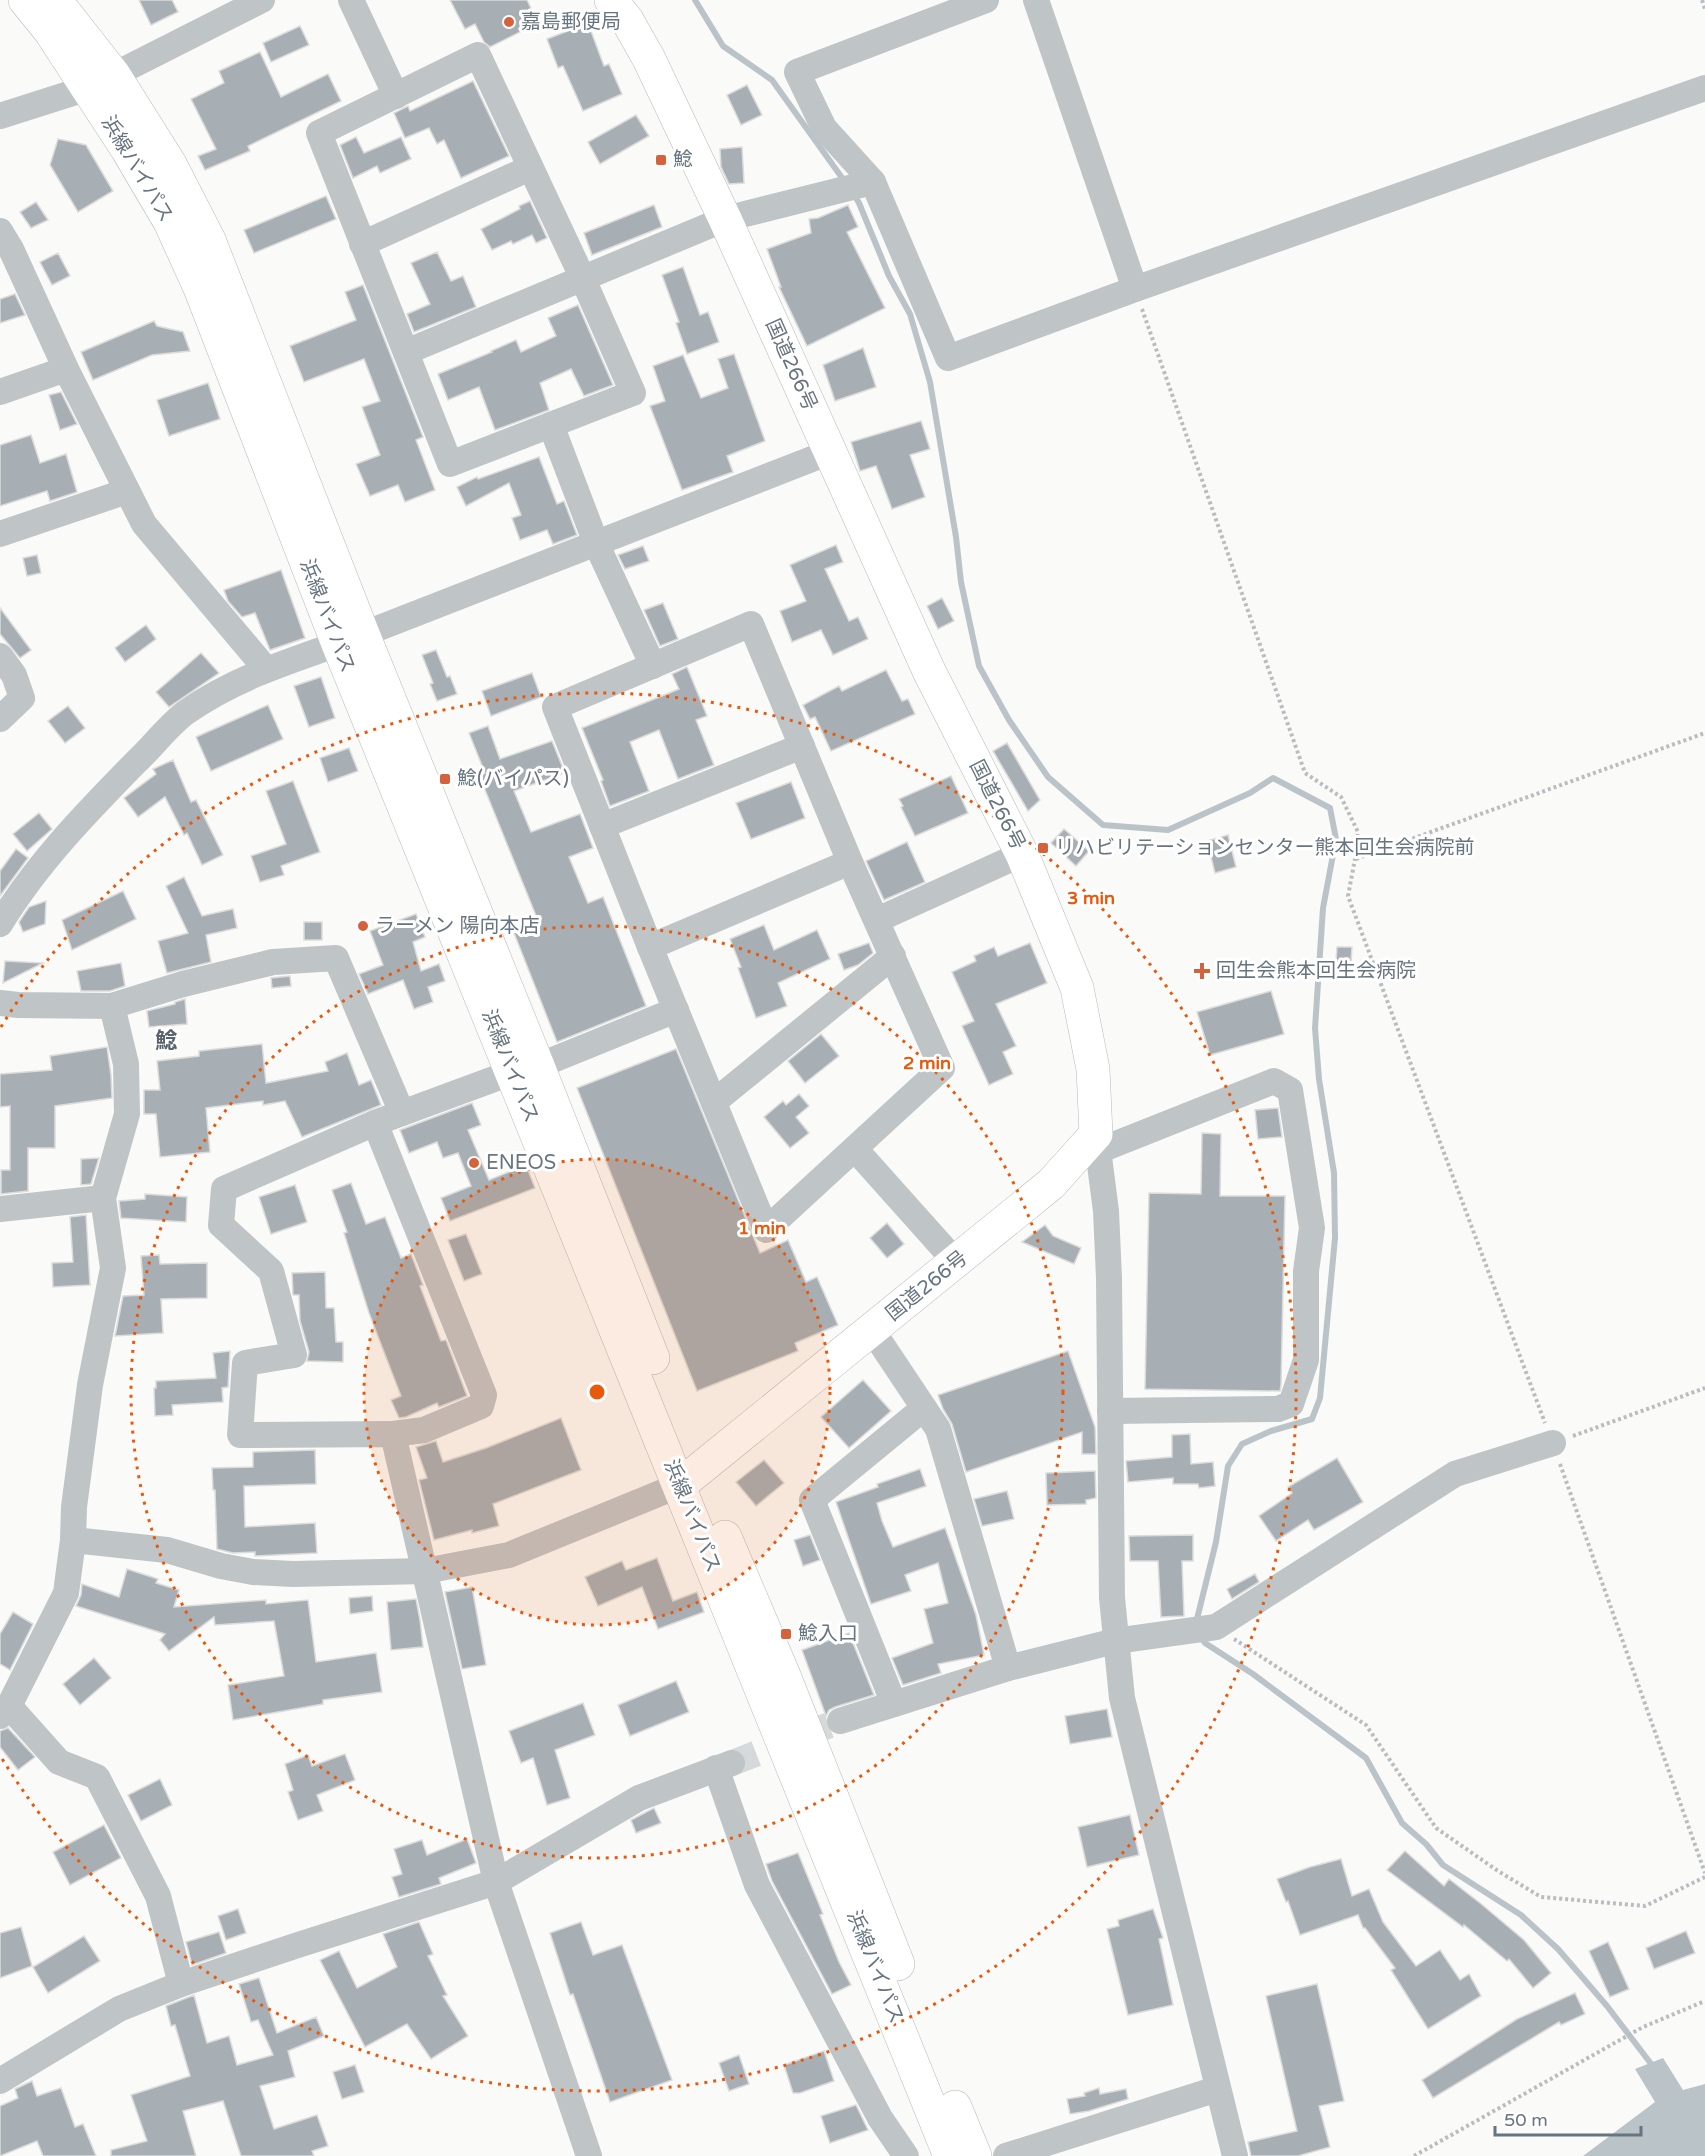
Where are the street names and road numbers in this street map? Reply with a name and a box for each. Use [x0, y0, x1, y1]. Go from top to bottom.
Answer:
street label: 浜線バイパス [96, 112, 178, 226]
street label: 国道266号 [760, 315, 822, 415]
street label: 浜線バイパス [294, 556, 360, 676]
street label: 国道266号 [964, 756, 1030, 854]
street label: 浜線バイパス [476, 1006, 544, 1126]
street label: 国道266号 [881, 1246, 973, 1326]
street label: 浜線バイパス [658, 1456, 726, 1576]
street label: 浜線バイパス [841, 1907, 909, 2027]

